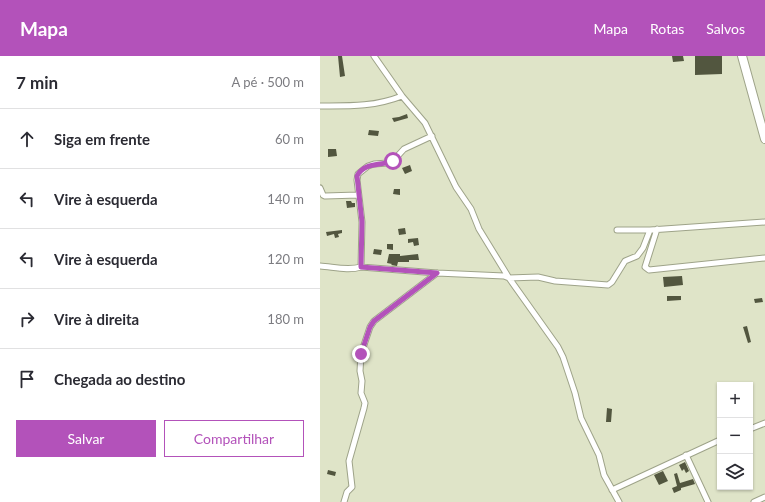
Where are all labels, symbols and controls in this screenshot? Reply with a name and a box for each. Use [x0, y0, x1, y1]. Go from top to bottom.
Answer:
text: Mapa [20, 17, 68, 40]
text: Mapa [593, 20, 628, 37]
text: Rotas [650, 20, 684, 37]
text: Salvos [706, 20, 745, 37]
text: 7 min [16, 72, 58, 93]
text: A pé · 500 m [231, 74, 304, 90]
icon: ahead [16, 128, 38, 150]
text: Siga em frente [54, 130, 150, 148]
text: 60 m [275, 131, 304, 147]
route start [384, 152, 402, 170]
icon: left [16, 188, 38, 210]
text: Vire à esquerda [54, 190, 158, 208]
text: 140 m [267, 191, 304, 207]
icon: left [16, 248, 38, 270]
text: Vire à esquerda [54, 250, 158, 268]
text: 120 m [267, 251, 304, 267]
icon: right [16, 308, 38, 330]
text: Vire à direita [54, 310, 139, 328]
text: 180 m [267, 311, 304, 327]
route end [352, 345, 370, 363]
icon: arrive [16, 368, 38, 390]
text: Chegada ao destino [54, 370, 185, 388]
map controls [717, 382, 753, 490]
button: + [717, 382, 753, 418]
button: − [717, 418, 753, 454]
button: Salvar [16, 420, 156, 457]
button: Compartilhar [164, 420, 304, 457]
button: layers [717, 454, 753, 490]

